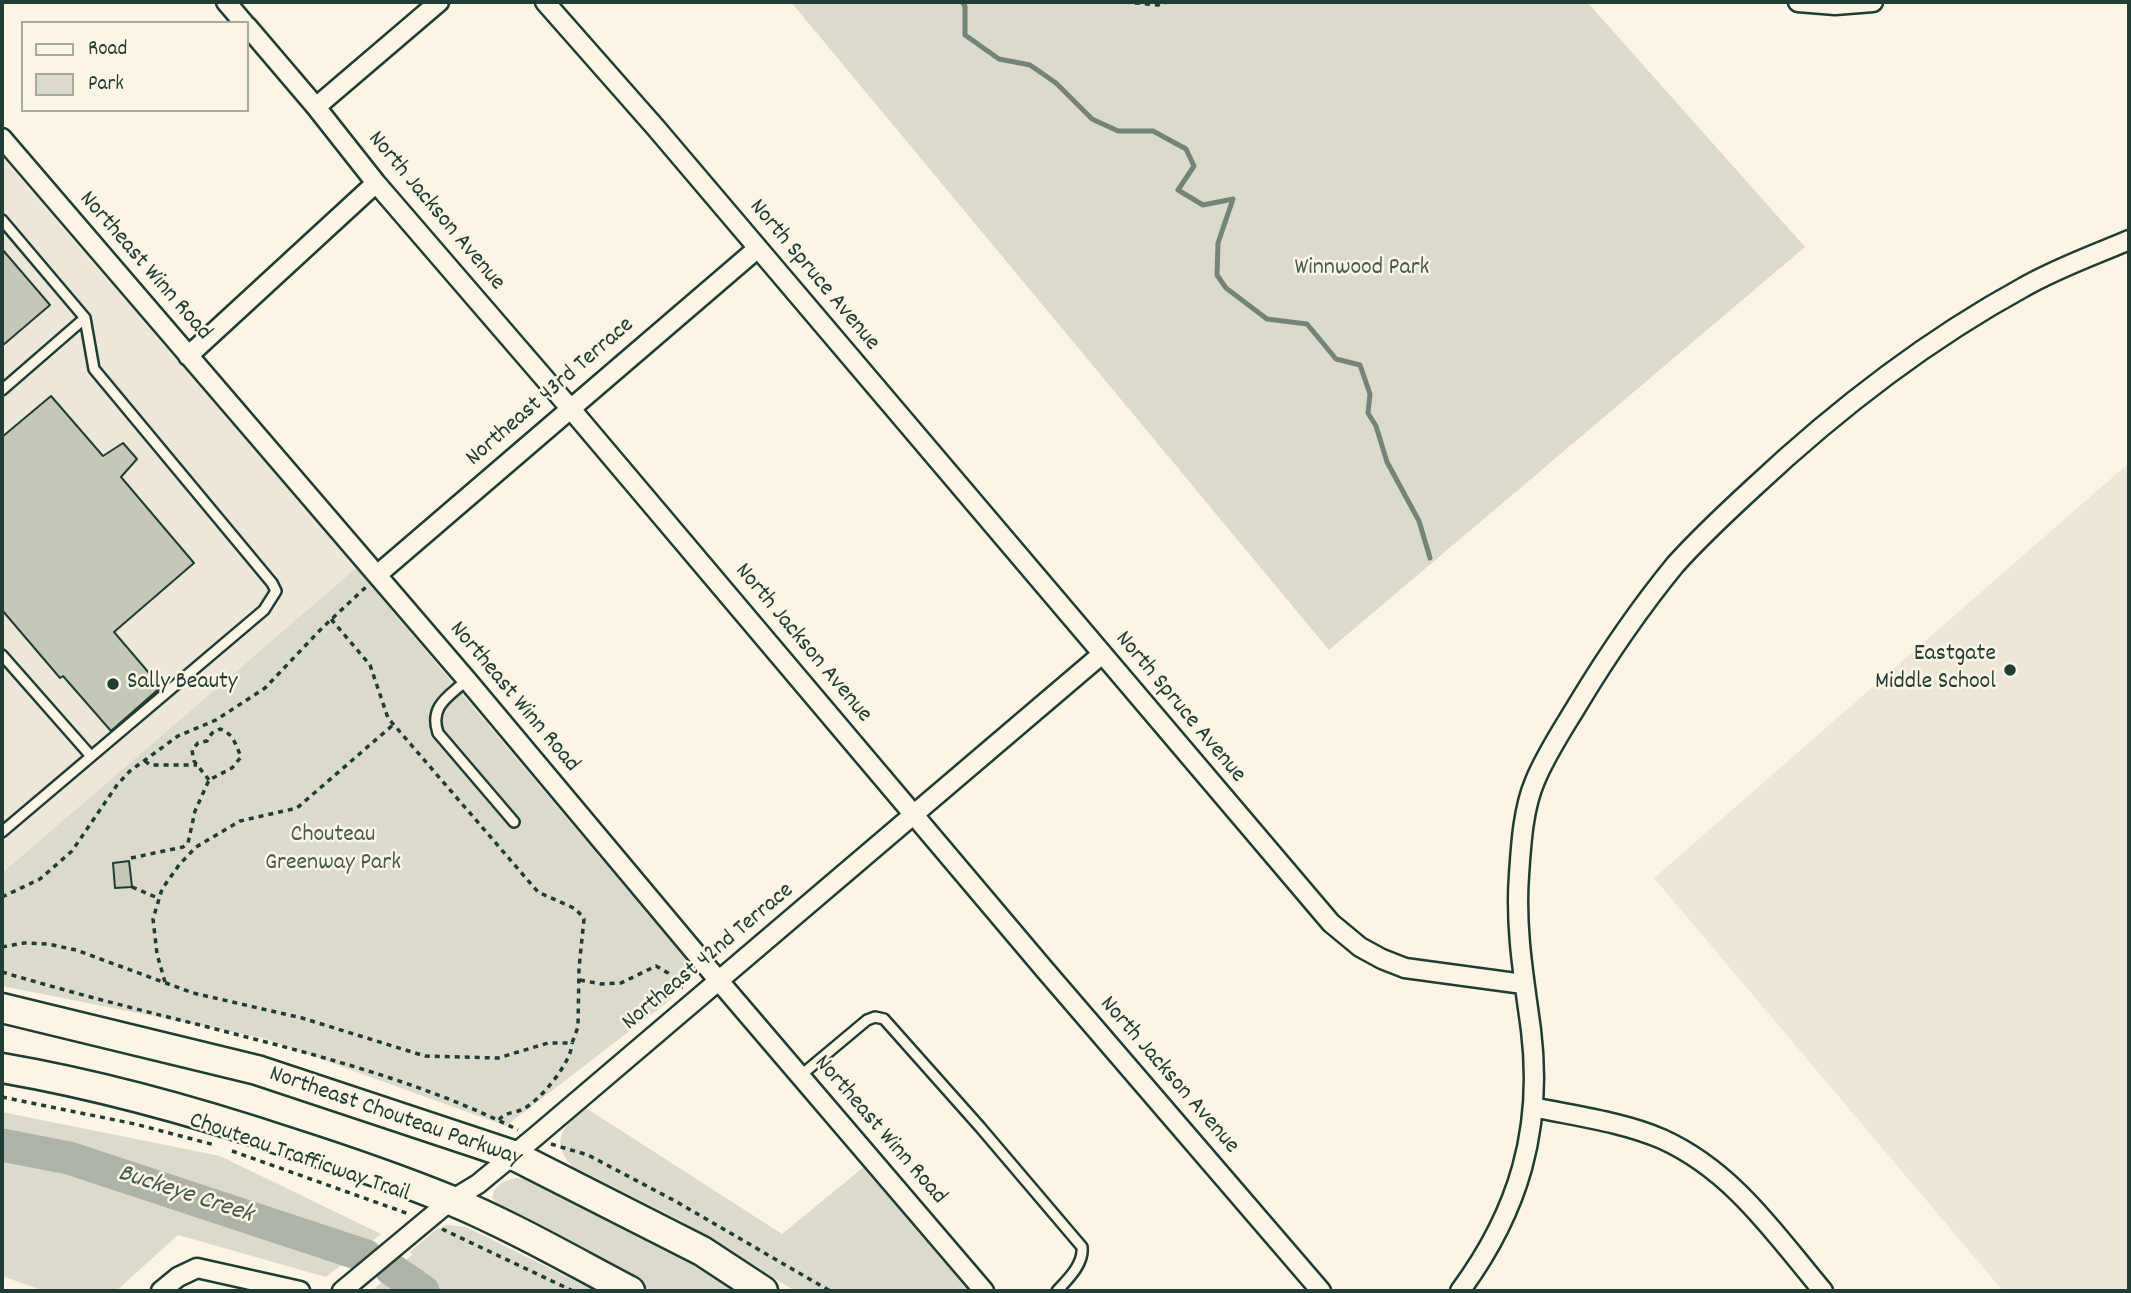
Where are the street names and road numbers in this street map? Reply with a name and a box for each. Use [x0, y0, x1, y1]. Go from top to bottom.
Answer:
street label: North Jackson Avenue [360, 126, 510, 298]
street label: Northeast Winn Road [71, 187, 217, 347]
street label: North Spruce Avenue [741, 194, 885, 358]
street label: Northeast 43rd Terrace [461, 312, 641, 474]
street label: North Jackson Avenue [727, 558, 877, 730]
street label: Northeast Winn Road [441, 617, 585, 779]
street label: North Spruce Avenue [1107, 626, 1251, 790]
street label: Northeast 42nd Terrace [617, 878, 801, 1038]
street label: North Jackson Avenue [1092, 991, 1244, 1161]
street label: Northeast Winn Road [806, 1051, 952, 1211]
street label: Northeast Chouteau Parkway [265, 1061, 525, 1175]
street label: Chouteau Trafficway Trail [185, 1108, 413, 1210]

